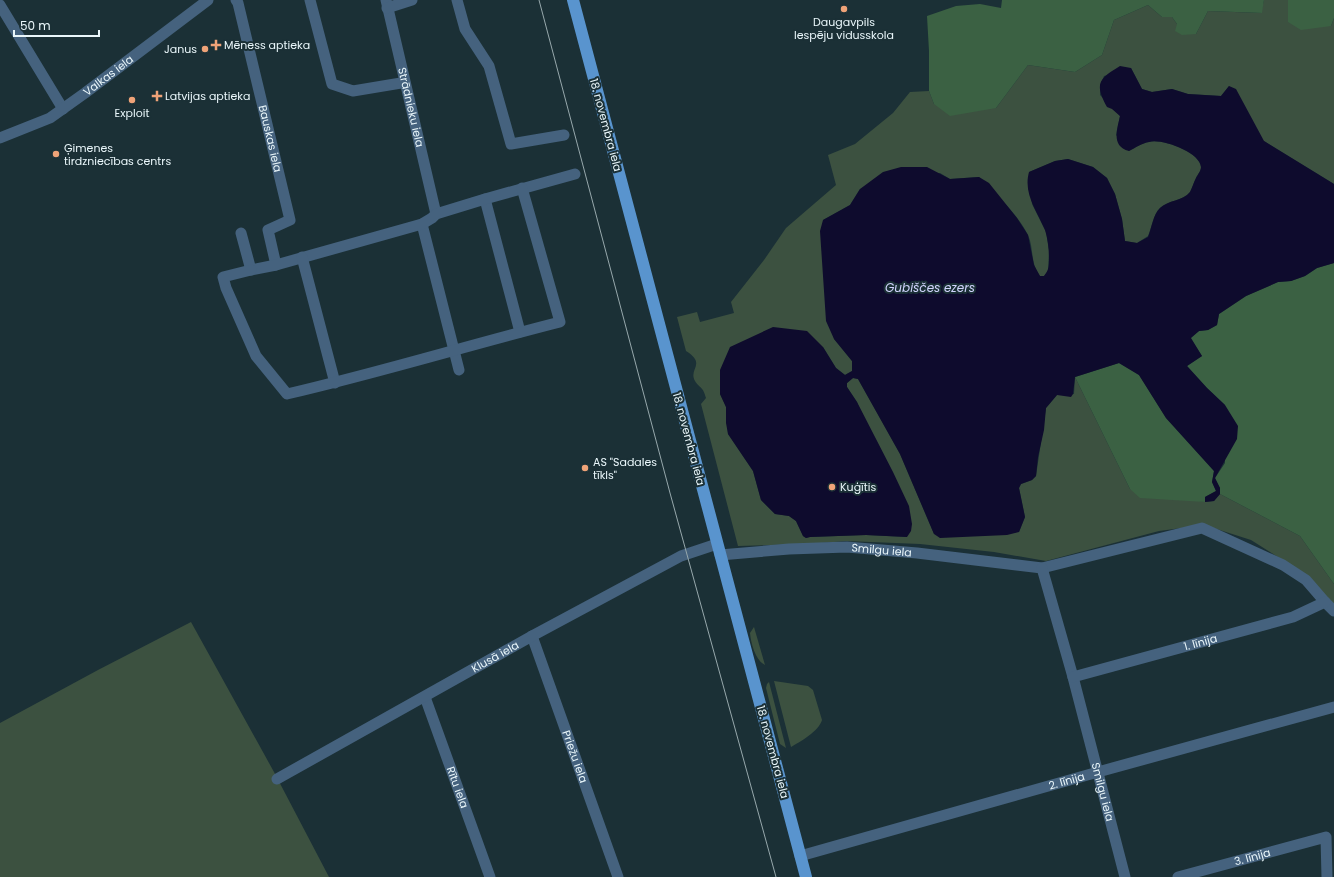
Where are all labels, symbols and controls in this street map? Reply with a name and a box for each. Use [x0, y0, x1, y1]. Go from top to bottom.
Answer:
marker: Daugavpils Iespēju vidusskola [839, 4, 849, 14]
scale bar [14, 12, 99, 38]
place label: Daugavpils Iespēju vidusskola [794, 14, 894, 43]
text: 50 m [20, 17, 51, 34]
place label: Mēness aptieka [224, 37, 310, 53]
marker: Mēness aptieka [211, 40, 221, 50]
place label: Janus [164, 41, 197, 57]
marker: Janus [200, 44, 210, 54]
street label: Valkas iela [80, 51, 137, 100]
street label: Strādnieku iela [394, 66, 428, 149]
street label: 18. novembra iela [586, 77, 626, 173]
place label: Latvijas aptieka [165, 88, 250, 104]
marker: Latvijas aptieka [152, 91, 162, 101]
marker: Exploit [127, 95, 137, 105]
street label: Bauskas iela [255, 103, 286, 174]
place label: Exploit [115, 105, 149, 121]
place label: Ģimenes tirdzniecības centrs [64, 140, 171, 169]
marker: Ģimenes tirdzniecības centrs [51, 149, 61, 159]
water label: Gubiščes ezers [885, 279, 975, 296]
street label: 18. novembra iela [669, 391, 709, 487]
place label: AS "Sadales tīkls" [593, 454, 657, 483]
marker: AS "Sadales tīkls" [580, 463, 590, 473]
place label: Kuģītis [840, 479, 876, 495]
marker: Kuģītis [827, 482, 837, 492]
street label: Smilgu iela [851, 539, 912, 561]
street label: 1. līnija [1182, 630, 1219, 654]
street label: Klusā iela [468, 637, 522, 676]
street label: 18. novembra iela [753, 704, 793, 800]
street label: Priežu iela [558, 728, 592, 785]
street label: Smilgu iela [1088, 761, 1118, 823]
street label: Rītu iela [443, 764, 472, 810]
street label: 2. līnija [1047, 768, 1087, 794]
street label: 3. līnija [1232, 844, 1272, 869]

